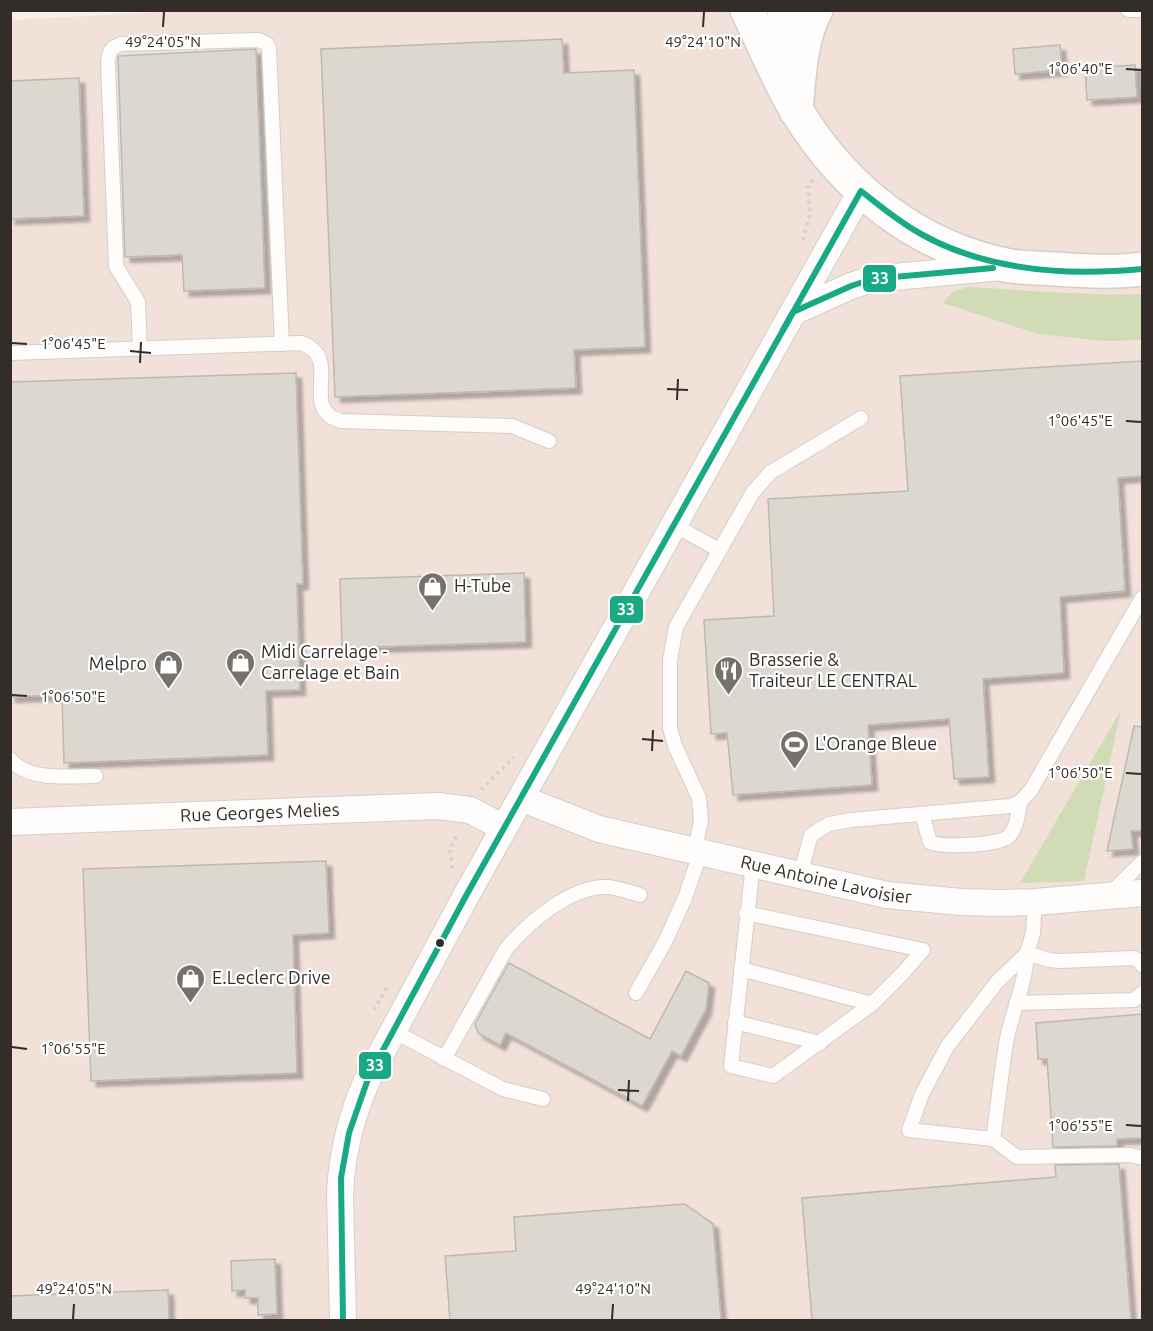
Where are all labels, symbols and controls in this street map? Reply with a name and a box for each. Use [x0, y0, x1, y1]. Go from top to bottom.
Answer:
text: 49°24'05"N [125, 33, 201, 50]
text: 49°24'10"N [665, 33, 741, 50]
text: 1°06'40"E [1047, 60, 1113, 77]
line badge: 33 [862, 264, 897, 293]
text: 33 [871, 269, 889, 287]
text: 1°06'45"E [40, 335, 106, 352]
text: 1°06'45"E [1047, 412, 1113, 429]
shop icon: H-Tube [417, 570, 449, 612]
place label: H-Tube [454, 575, 511, 595]
line badge: 33 [609, 595, 644, 624]
text: 33 [617, 600, 635, 618]
place label: Midi Carrelage - Carrelage et Bain [261, 641, 400, 682]
shop icon: Midi Carrelage - Carrelage et Bain [224, 646, 256, 688]
shop icon: Melpro [152, 648, 184, 690]
place label: Brasserie & Traiteur LE CENTRAL [749, 649, 917, 690]
place label: Melpro [89, 653, 147, 673]
restaurant icon: Brasserie & Traiteur LE CENTRAL [712, 654, 744, 696]
text: 1°06'50"E [40, 688, 106, 705]
sports icon: L'Orange Bleue [778, 728, 810, 770]
place label: L'Orange Bleue [815, 733, 937, 753]
text: 1°06'50"E [1047, 764, 1113, 781]
street label: Rue Georges Melies [180, 799, 340, 825]
street label: Rue Antoine Lavoisier [739, 851, 913, 906]
unlabelled marker [434, 937, 446, 949]
shop icon: E.Leclerc Drive [175, 962, 207, 1004]
place label: E.Leclerc Drive [212, 967, 331, 987]
text: 1°06'55"E [40, 1040, 106, 1057]
line badge: 33 [358, 1051, 392, 1080]
text: 33 [366, 1056, 384, 1074]
text: 1°06'55"E [1047, 1117, 1113, 1134]
text: 49°24'05"N [36, 1280, 112, 1297]
text: 49°24'10"N [575, 1280, 651, 1297]

